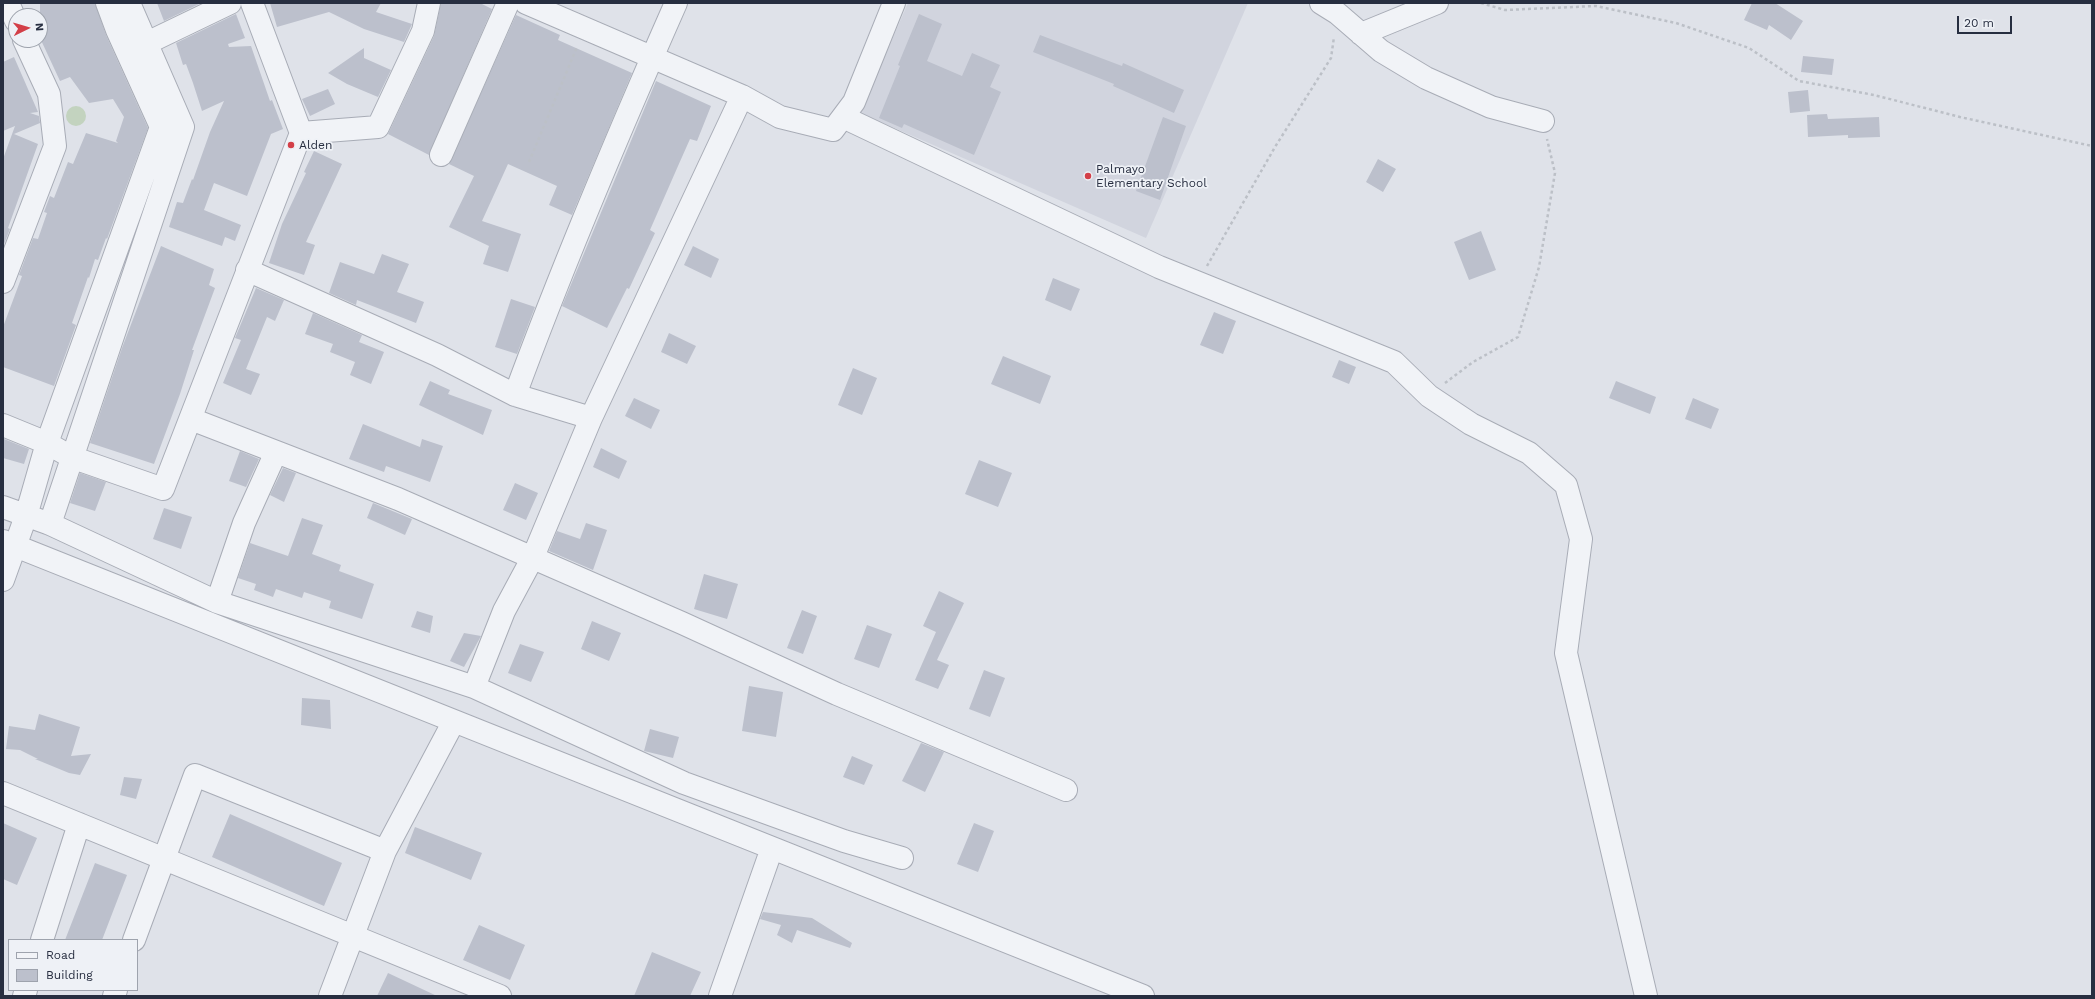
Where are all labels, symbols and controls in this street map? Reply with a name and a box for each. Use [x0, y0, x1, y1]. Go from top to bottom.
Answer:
north arrow [8, 8, 48, 48]
scale bar [1959, 8, 2014, 34]
text: 20 m [1964, 16, 1994, 30]
text: N [33, 22, 46, 32]
place label: Alden [299, 138, 332, 152]
marker: Alden [286, 140, 296, 150]
place label: Palmayo Elementary School [1096, 162, 1207, 190]
marker: Palmayo Elementary School [1083, 171, 1093, 181]
legend [8, 939, 138, 991]
text: Road [46, 948, 75, 962]
text: Building [46, 968, 93, 982]

